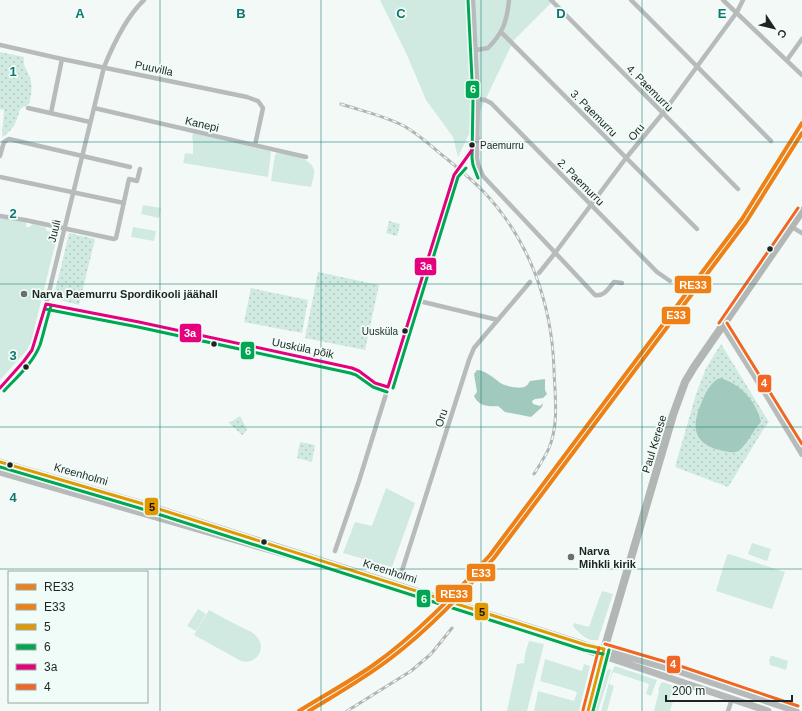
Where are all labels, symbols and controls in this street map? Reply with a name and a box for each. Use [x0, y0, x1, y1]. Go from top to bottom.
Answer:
text: A [75, 6, 85, 21]
text: B [236, 6, 246, 21]
text: C [396, 6, 406, 21]
text: D [556, 6, 566, 21]
text: E [718, 6, 727, 21]
north arrow [754, 8, 794, 48]
text: С [775, 27, 789, 40]
street label: Puuvilla [134, 58, 175, 78]
street label: 4. Paemurru [624, 62, 676, 114]
text: 1 [9, 64, 17, 79]
line badge: 6 [465, 80, 480, 99]
text: 6 [470, 83, 476, 95]
street label: 3. Paemurru [568, 87, 620, 139]
street label: Kanepi [184, 114, 220, 134]
street label: Oru [626, 121, 646, 143]
marker: Paemurru [467, 140, 477, 150]
place label: Paemurru [480, 140, 524, 151]
street label: 2. Paemurru [555, 156, 607, 208]
text: 2 [9, 206, 17, 221]
street label: Juuli [45, 219, 63, 243]
unlabelled marker [765, 244, 775, 254]
line badge: 3a [414, 257, 437, 276]
text: 3a [420, 260, 433, 272]
line badge: RE33 [674, 275, 712, 294]
text: RE33 [679, 279, 707, 291]
place label: Narva Paemurru Spordikooli jäähall [32, 288, 218, 300]
marker: Narva Paemurru Spordikooli jäähall [19, 289, 29, 299]
line badge: E33 [661, 306, 691, 325]
text: E33 [666, 309, 686, 321]
line badge: 3a [179, 323, 202, 343]
place label: Uusküla [362, 326, 398, 337]
marker: Uusküla [400, 326, 410, 336]
text: 3a [184, 327, 197, 339]
street label: Uusküla põik [271, 336, 336, 361]
unlabelled marker [209, 339, 219, 349]
line badge: 6 [240, 341, 255, 360]
text: 6 [245, 345, 251, 357]
text: 3 [9, 348, 17, 363]
unlabelled marker [21, 362, 31, 372]
line badge: 4 [757, 374, 772, 393]
text: 4 [761, 377, 768, 389]
street label: Oru [432, 407, 450, 429]
street label: Paul Kerese [640, 414, 668, 474]
unlabelled marker [5, 460, 15, 470]
street label: Kreenholmi [53, 461, 109, 487]
text: 4 [9, 490, 17, 505]
line badge: 5 [144, 497, 159, 516]
text: 5 [149, 501, 155, 513]
unlabelled marker [259, 537, 269, 547]
place label: Narva Mihkli kirik [579, 545, 637, 570]
marker: Narva Mihkli kirik [566, 552, 576, 562]
street label: Kreenholmi [362, 557, 418, 585]
line badge: E33 [466, 563, 496, 582]
text: E33 [471, 567, 491, 579]
legend [8, 571, 148, 703]
text: RE33 [44, 580, 74, 594]
line badge: RE33 [435, 584, 473, 603]
text: RE33 [440, 588, 468, 600]
line badge: 6 [416, 589, 431, 608]
text: 6 [421, 593, 427, 605]
text: E33 [44, 600, 66, 614]
line badge: 5 [474, 602, 489, 621]
text: 5 [479, 606, 485, 618]
text: 5 [44, 620, 51, 634]
text: 6 [44, 640, 51, 654]
line badge: 4 [666, 655, 681, 674]
text: 4 [670, 658, 677, 670]
text: 3a [44, 660, 58, 674]
scale bar [666, 677, 792, 703]
text: 4 [44, 680, 51, 694]
text: 200 m [672, 684, 705, 698]

